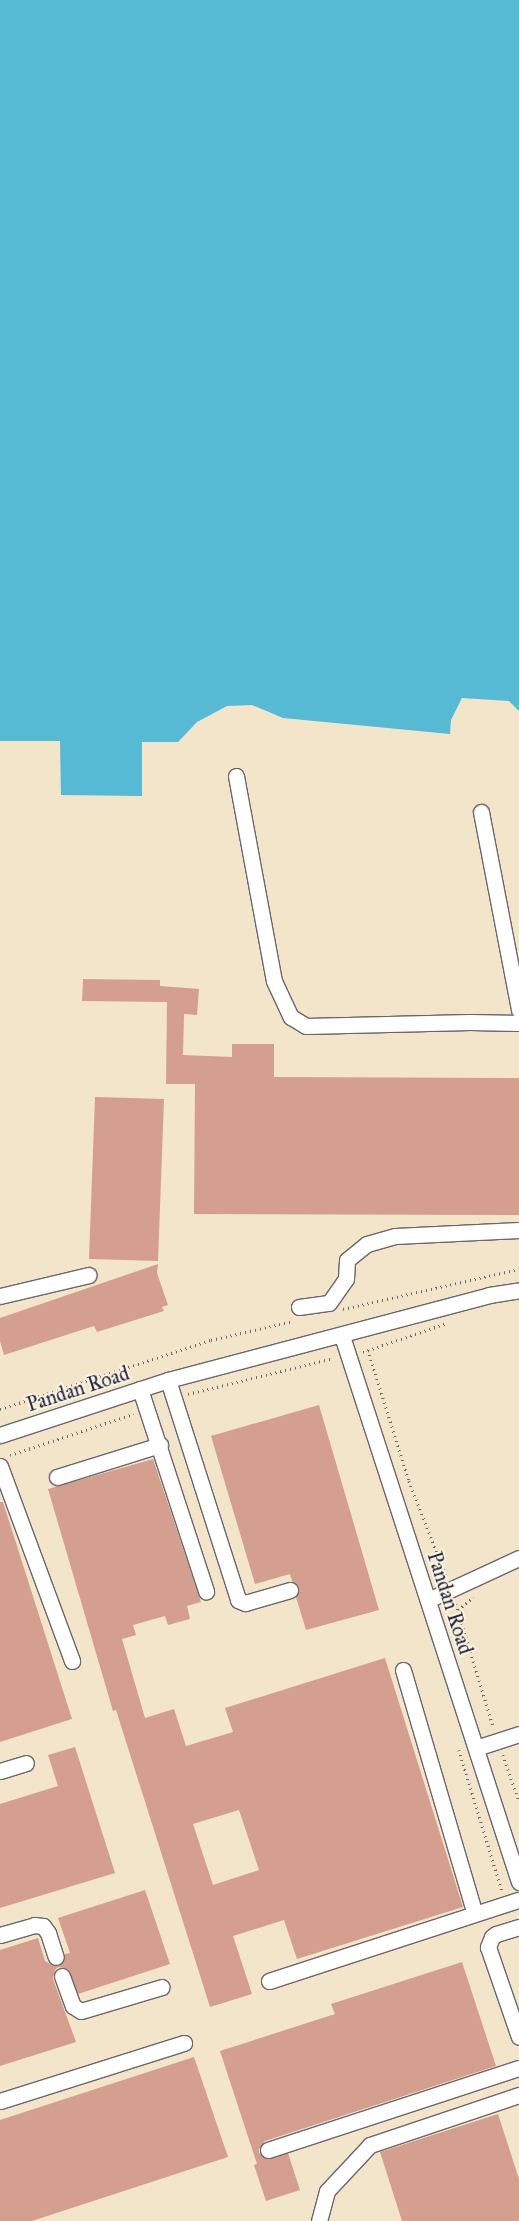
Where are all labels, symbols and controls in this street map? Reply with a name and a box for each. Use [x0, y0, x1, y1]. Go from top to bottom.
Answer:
street label: Pandan Road [24, 1361, 132, 1417]
street label: Pandan Road [422, 1549, 478, 1657]

